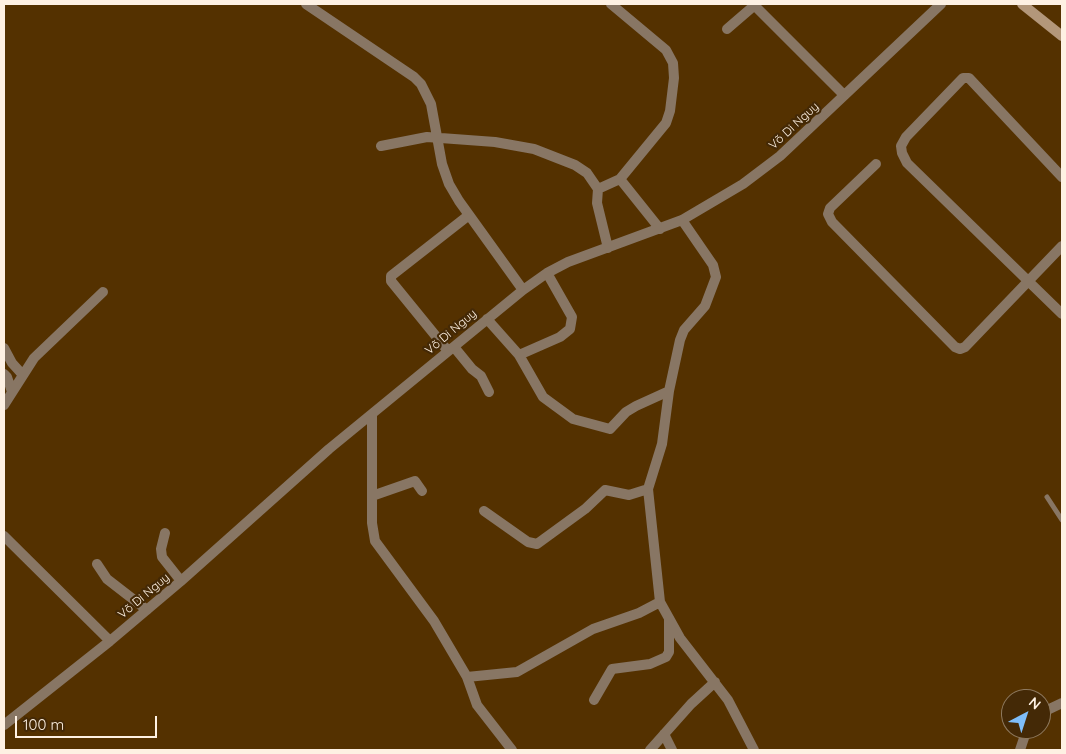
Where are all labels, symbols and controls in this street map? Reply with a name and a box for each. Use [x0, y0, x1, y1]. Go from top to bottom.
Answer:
street label: Võ Di Nguy [766, 99, 822, 153]
street label: Võ Di Nguy [422, 306, 480, 358]
street label: Võ Di Nguy [115, 570, 173, 622]
north arrow [1001, 689, 1051, 739]
text: N [1025, 693, 1045, 713]
scale bar [18, 706, 160, 738]
text: 100 m [23, 715, 64, 734]

